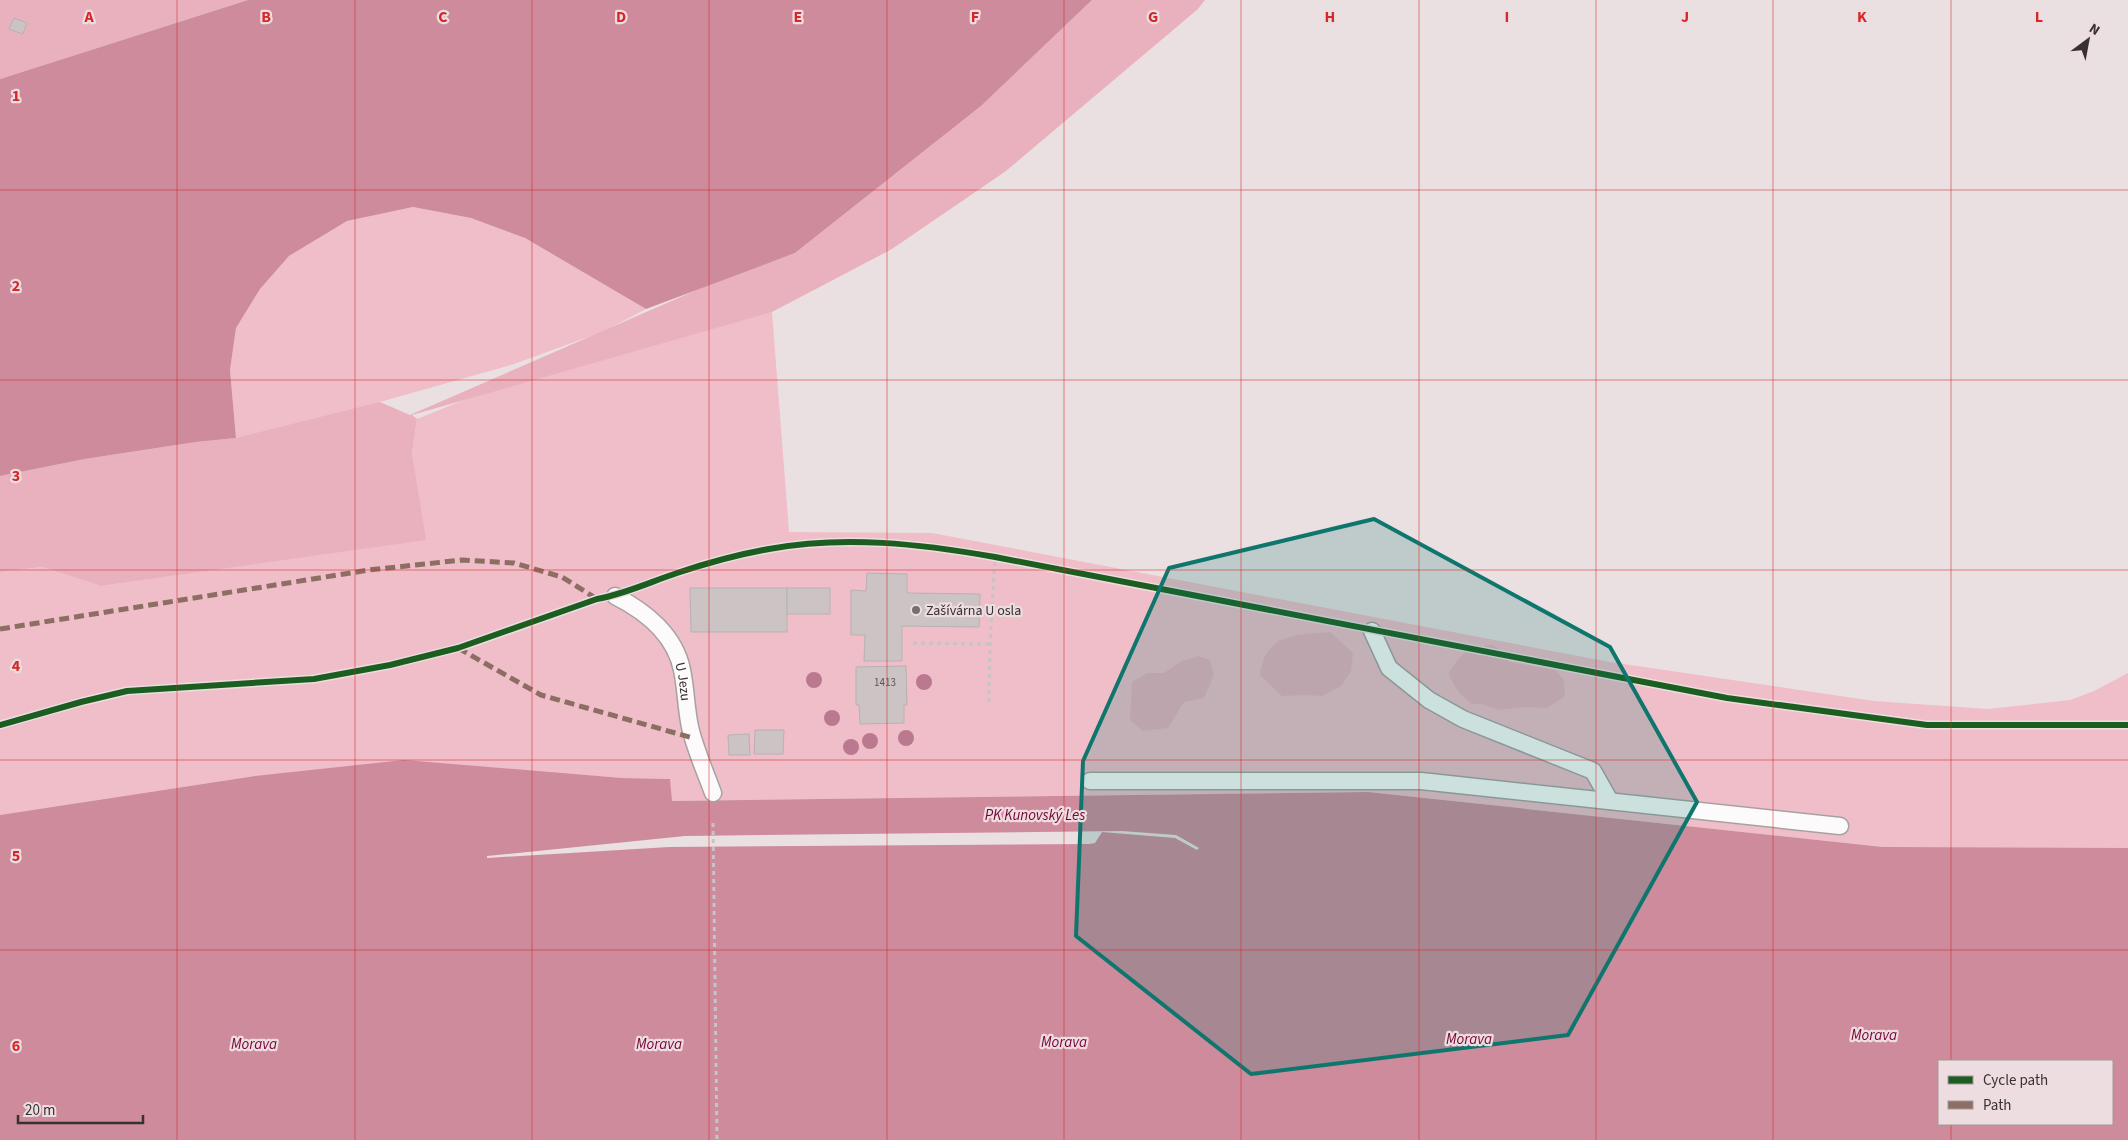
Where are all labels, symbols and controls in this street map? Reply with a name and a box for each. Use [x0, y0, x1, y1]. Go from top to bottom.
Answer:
text: A [83, 6, 94, 28]
text: B [261, 6, 271, 28]
text: C [438, 6, 448, 28]
text: D [616, 6, 626, 28]
text: E [794, 6, 802, 28]
text: F [971, 6, 979, 28]
text: G [1148, 6, 1158, 28]
text: H [1325, 6, 1335, 28]
text: I [1505, 6, 1509, 28]
text: J [1681, 6, 1689, 28]
text: K [1857, 6, 1867, 28]
text: L [2035, 6, 2043, 28]
north arrow [2063, 15, 2113, 65]
text: N [2085, 19, 2104, 41]
text: 1 [12, 85, 20, 107]
text: 2 [12, 275, 20, 297]
text: 3 [12, 465, 20, 487]
place label: Zašívárna U osla [926, 601, 1021, 621]
marker: Zašívárna U osla [910, 604, 922, 616]
text: 4 [12, 655, 21, 677]
street label: U Jezu [670, 660, 695, 702]
house number: 1413 [874, 675, 896, 690]
water label: PK Kunovský Les [985, 805, 1085, 826]
text: 5 [12, 845, 20, 867]
water label: Morava [1851, 1025, 1897, 1046]
water label: Morava [1446, 1029, 1492, 1050]
water label: Morava [1041, 1032, 1087, 1053]
water label: Morava [231, 1034, 277, 1055]
water label: Morava [636, 1034, 682, 1055]
text: 6 [12, 1035, 20, 1057]
legend [1938, 1060, 2113, 1125]
text: Cycle path [1983, 1070, 2048, 1091]
scale bar [18, 1092, 142, 1124]
text: Path [1983, 1095, 2011, 1116]
text: 20 m [25, 1100, 55, 1121]

